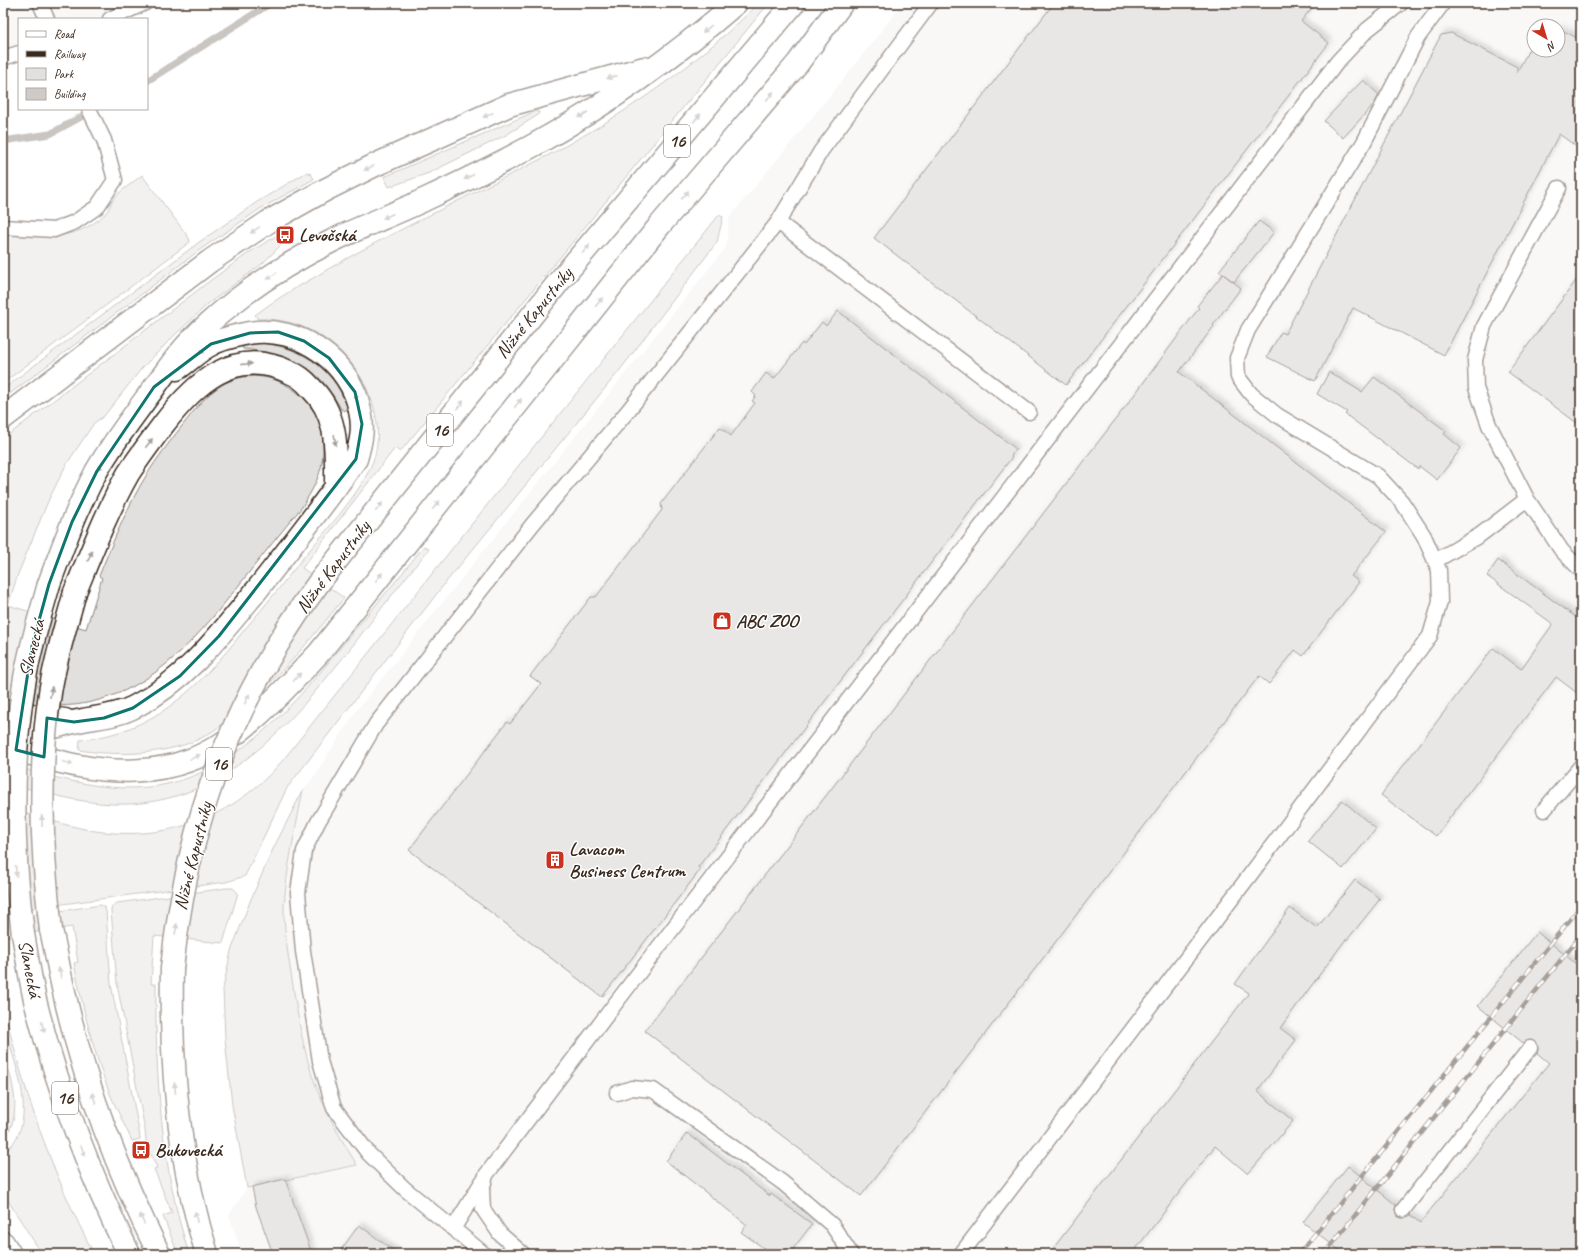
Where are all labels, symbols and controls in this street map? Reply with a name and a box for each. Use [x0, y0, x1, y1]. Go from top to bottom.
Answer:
legend [18, 18, 148, 110]
north arrow [1526, 18, 1566, 58]
one-way arrow [701, 24, 712, 33]
text: Road [54, 26, 76, 42]
text: N [1543, 38, 1559, 55]
text: Railway [54, 46, 86, 62]
text: Park [54, 66, 75, 82]
one-way arrow [605, 74, 617, 80]
text: Building [54, 86, 86, 102]
one-way arrow [765, 91, 774, 102]
one-way arrow [482, 112, 493, 118]
one-way arrow [577, 112, 589, 119]
one-way arrow [693, 112, 702, 123]
road number: 16 [664, 125, 690, 157]
one-way arrow [363, 165, 375, 171]
one-way arrow [463, 174, 475, 181]
one-way arrow [681, 190, 690, 201]
one-way arrow [382, 213, 393, 219]
place label: Levočská [299, 223, 357, 247]
bus stop icon: Levočská [274, 224, 296, 246]
one-way arrow [249, 227, 261, 234]
one-way arrow [582, 244, 591, 255]
street label: Nižné Kapustníky [490, 261, 579, 363]
one-way arrow [267, 272, 277, 280]
one-way arrow [594, 296, 603, 307]
one-way arrow [199, 345, 209, 353]
one-way arrow [241, 360, 253, 367]
one-way arrow [354, 393, 360, 405]
one-way arrow [513, 398, 522, 409]
one-way arrow [456, 400, 465, 411]
road number: 16 [427, 414, 453, 446]
one-way arrow [332, 434, 338, 446]
one-way arrow [145, 437, 153, 448]
one-way arrow [97, 460, 104, 471]
one-way arrow [432, 499, 441, 510]
one-way arrow [375, 501, 383, 512]
street label: Nižné Kapustníky [290, 515, 377, 618]
one-way arrow [87, 551, 93, 562]
one-way arrow [375, 572, 384, 583]
place label: ABC ZOO [736, 609, 800, 633]
shop icon: ABC ZOO [711, 610, 733, 632]
street label: Slanecká [13, 615, 51, 679]
one-way arrow [292, 672, 301, 682]
one-way arrow [48, 685, 54, 698]
one-way arrow [244, 693, 251, 705]
road number: 16 [206, 748, 232, 780]
one-way arrow [190, 754, 201, 760]
one-way arrow [62, 760, 74, 766]
street label: Nižné Kapustníky [168, 798, 218, 912]
one-way arrow [39, 814, 45, 827]
place label: Lavacom Business Centrum [569, 837, 687, 883]
building icon: Lavacom Business Centrum [544, 849, 566, 871]
one-way arrow [13, 865, 20, 877]
one-way arrow [173, 923, 179, 935]
street label: Slanecká [13, 938, 48, 1002]
one-way arrow [57, 967, 63, 979]
one-way arrow [40, 1021, 46, 1033]
road number: 16 [52, 1082, 78, 1114]
one-way arrow [171, 1082, 178, 1094]
one-way arrow [91, 1092, 97, 1104]
place label: Bukovecká [155, 1138, 223, 1162]
bus stop icon: Bukovecká [130, 1139, 152, 1161]
one-way arrow [81, 1145, 87, 1157]
one-way arrow [192, 1210, 198, 1223]
one-way arrow [139, 1213, 145, 1225]

